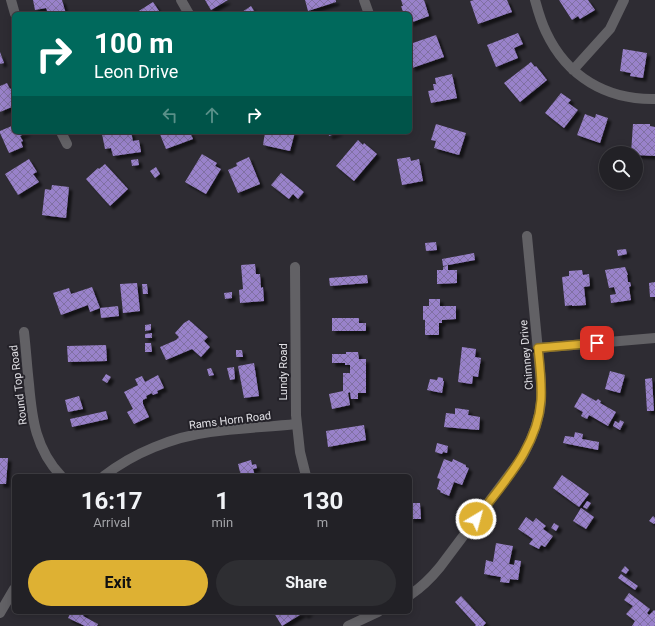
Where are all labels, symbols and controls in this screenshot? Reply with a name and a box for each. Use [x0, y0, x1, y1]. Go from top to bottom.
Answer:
text: 100 m [94, 27, 173, 60]
icon: right [28, 28, 80, 80]
text: Leon Drive [94, 61, 178, 82]
icon: left [159, 104, 181, 126]
icon: ahead [201, 104, 223, 126]
icon: right [243, 104, 265, 126]
map controls [599, 146, 643, 190]
button: search [599, 146, 643, 190]
street label: Chimney Drive [517, 319, 536, 390]
pin [580, 326, 614, 360]
icon: arrive [586, 332, 608, 354]
street label: Lundy Road [277, 343, 290, 401]
street label: Round Top Road [7, 344, 30, 426]
street label: Rams Horn Road [188, 409, 272, 432]
text: 16:17 [81, 487, 143, 515]
text: 1 [215, 487, 229, 515]
text: 130 [302, 487, 343, 515]
position arrow [455, 498, 497, 540]
text: Arrival [93, 515, 130, 530]
text: min [211, 515, 233, 530]
text: m [317, 515, 328, 530]
button: Exit [28, 560, 208, 606]
button: Share [216, 560, 396, 606]

